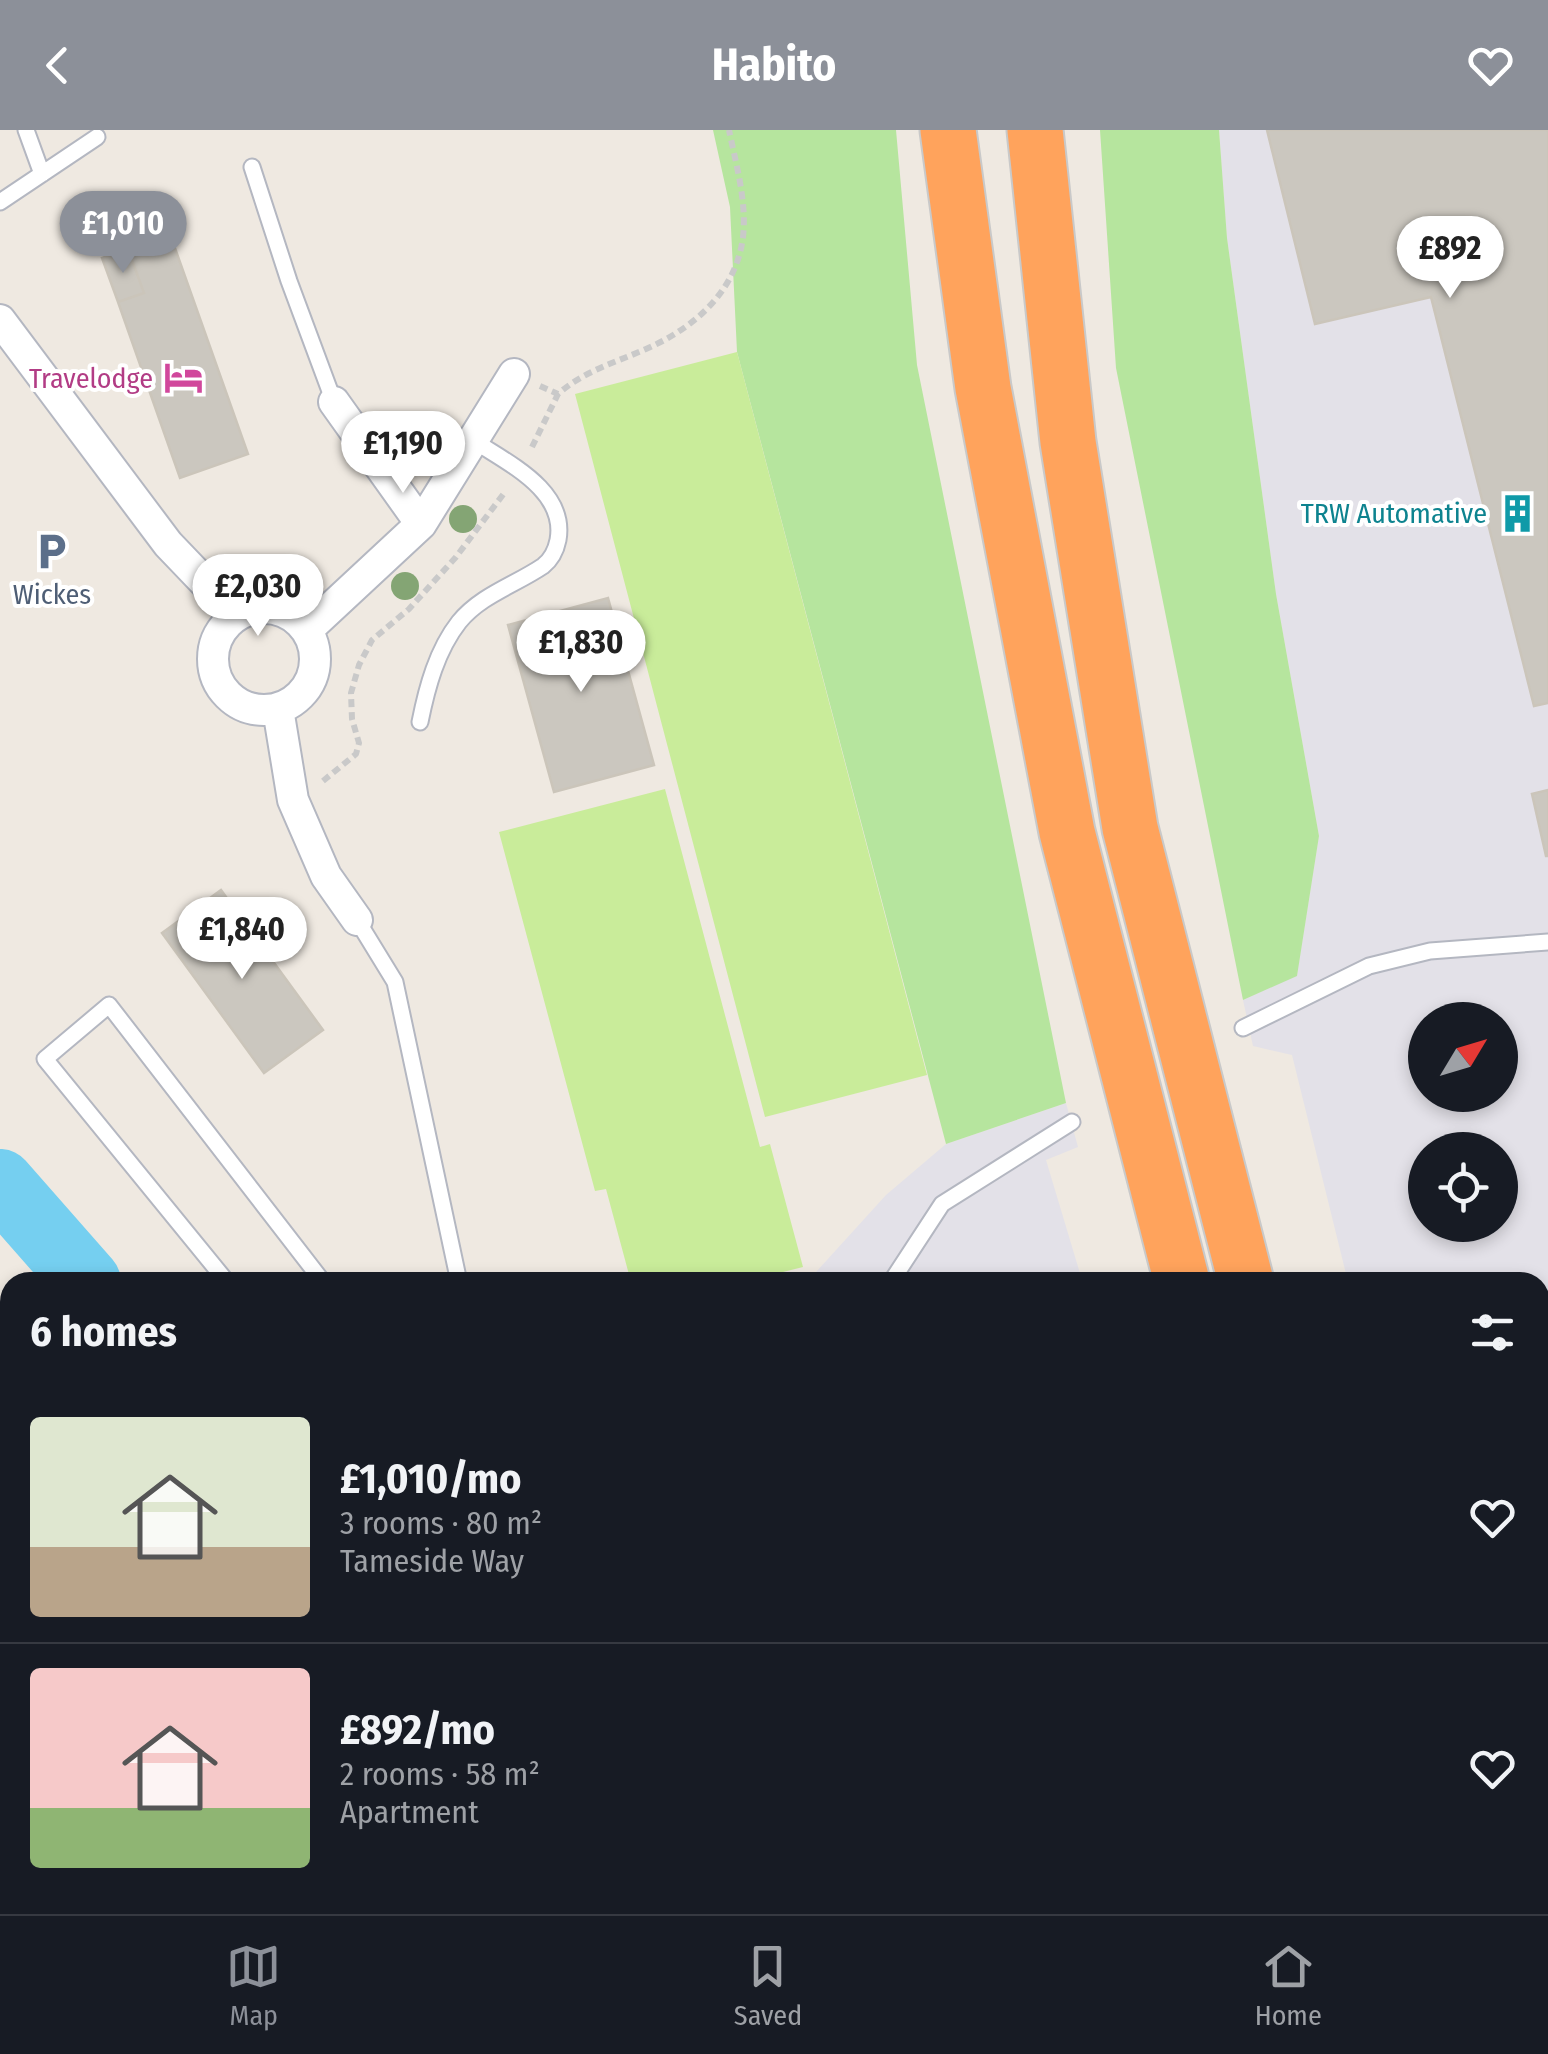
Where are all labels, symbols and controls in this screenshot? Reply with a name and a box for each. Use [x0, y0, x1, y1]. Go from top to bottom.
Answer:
icon: back [30, 38, 85, 93]
text: Habito [712, 38, 836, 92]
icon: heart [1463, 38, 1518, 93]
pin: £1,010 [42, 191, 204, 276]
text: £1,010 [82, 204, 164, 242]
pin: £892 [1391, 216, 1509, 301]
text: £892 [1419, 229, 1481, 267]
hotel icon: Travelodge [162, 357, 204, 399]
place label: Travelodge [29, 362, 153, 395]
pin: £1,190 [322, 411, 484, 496]
text: £1,190 [363, 424, 443, 462]
building icon: TRW Automative [1496, 492, 1538, 534]
place label: TRW Automative [1301, 497, 1487, 530]
parking icon: Wickes [31, 530, 73, 572]
pin: £2,030 [177, 554, 339, 639]
text: £2,030 [214, 567, 302, 605]
place label: Wickes [13, 578, 91, 611]
pin: £1,830 [500, 610, 662, 695]
text: £1,830 [539, 623, 623, 661]
pin: £1,840 [161, 897, 323, 982]
text: £1,840 [199, 910, 285, 948]
north arrow [1408, 1002, 1518, 1112]
map controls [1408, 1002, 1518, 1242]
button: locate [1408, 1132, 1518, 1242]
icon: filters [1465, 1305, 1520, 1360]
text: 6 homes [30, 1307, 177, 1357]
text: £1,010/mo [340, 1454, 521, 1504]
icon: home [110, 1457, 230, 1577]
icon: heart [1465, 1490, 1520, 1545]
text: 3 rooms · 80 m² [340, 1504, 542, 1542]
text: Tameside Way [340, 1542, 524, 1580]
text: £892/mo [340, 1705, 495, 1755]
icon: home [110, 1708, 230, 1828]
icon: heart [1465, 1741, 1520, 1796]
text: 2 rooms · 58 m² [340, 1755, 540, 1793]
text: Apartment [340, 1793, 479, 1831]
tab: Map [226, 1939, 281, 2032]
tab: Saved [734, 1939, 802, 2032]
tab: Home [1255, 1939, 1322, 2032]

